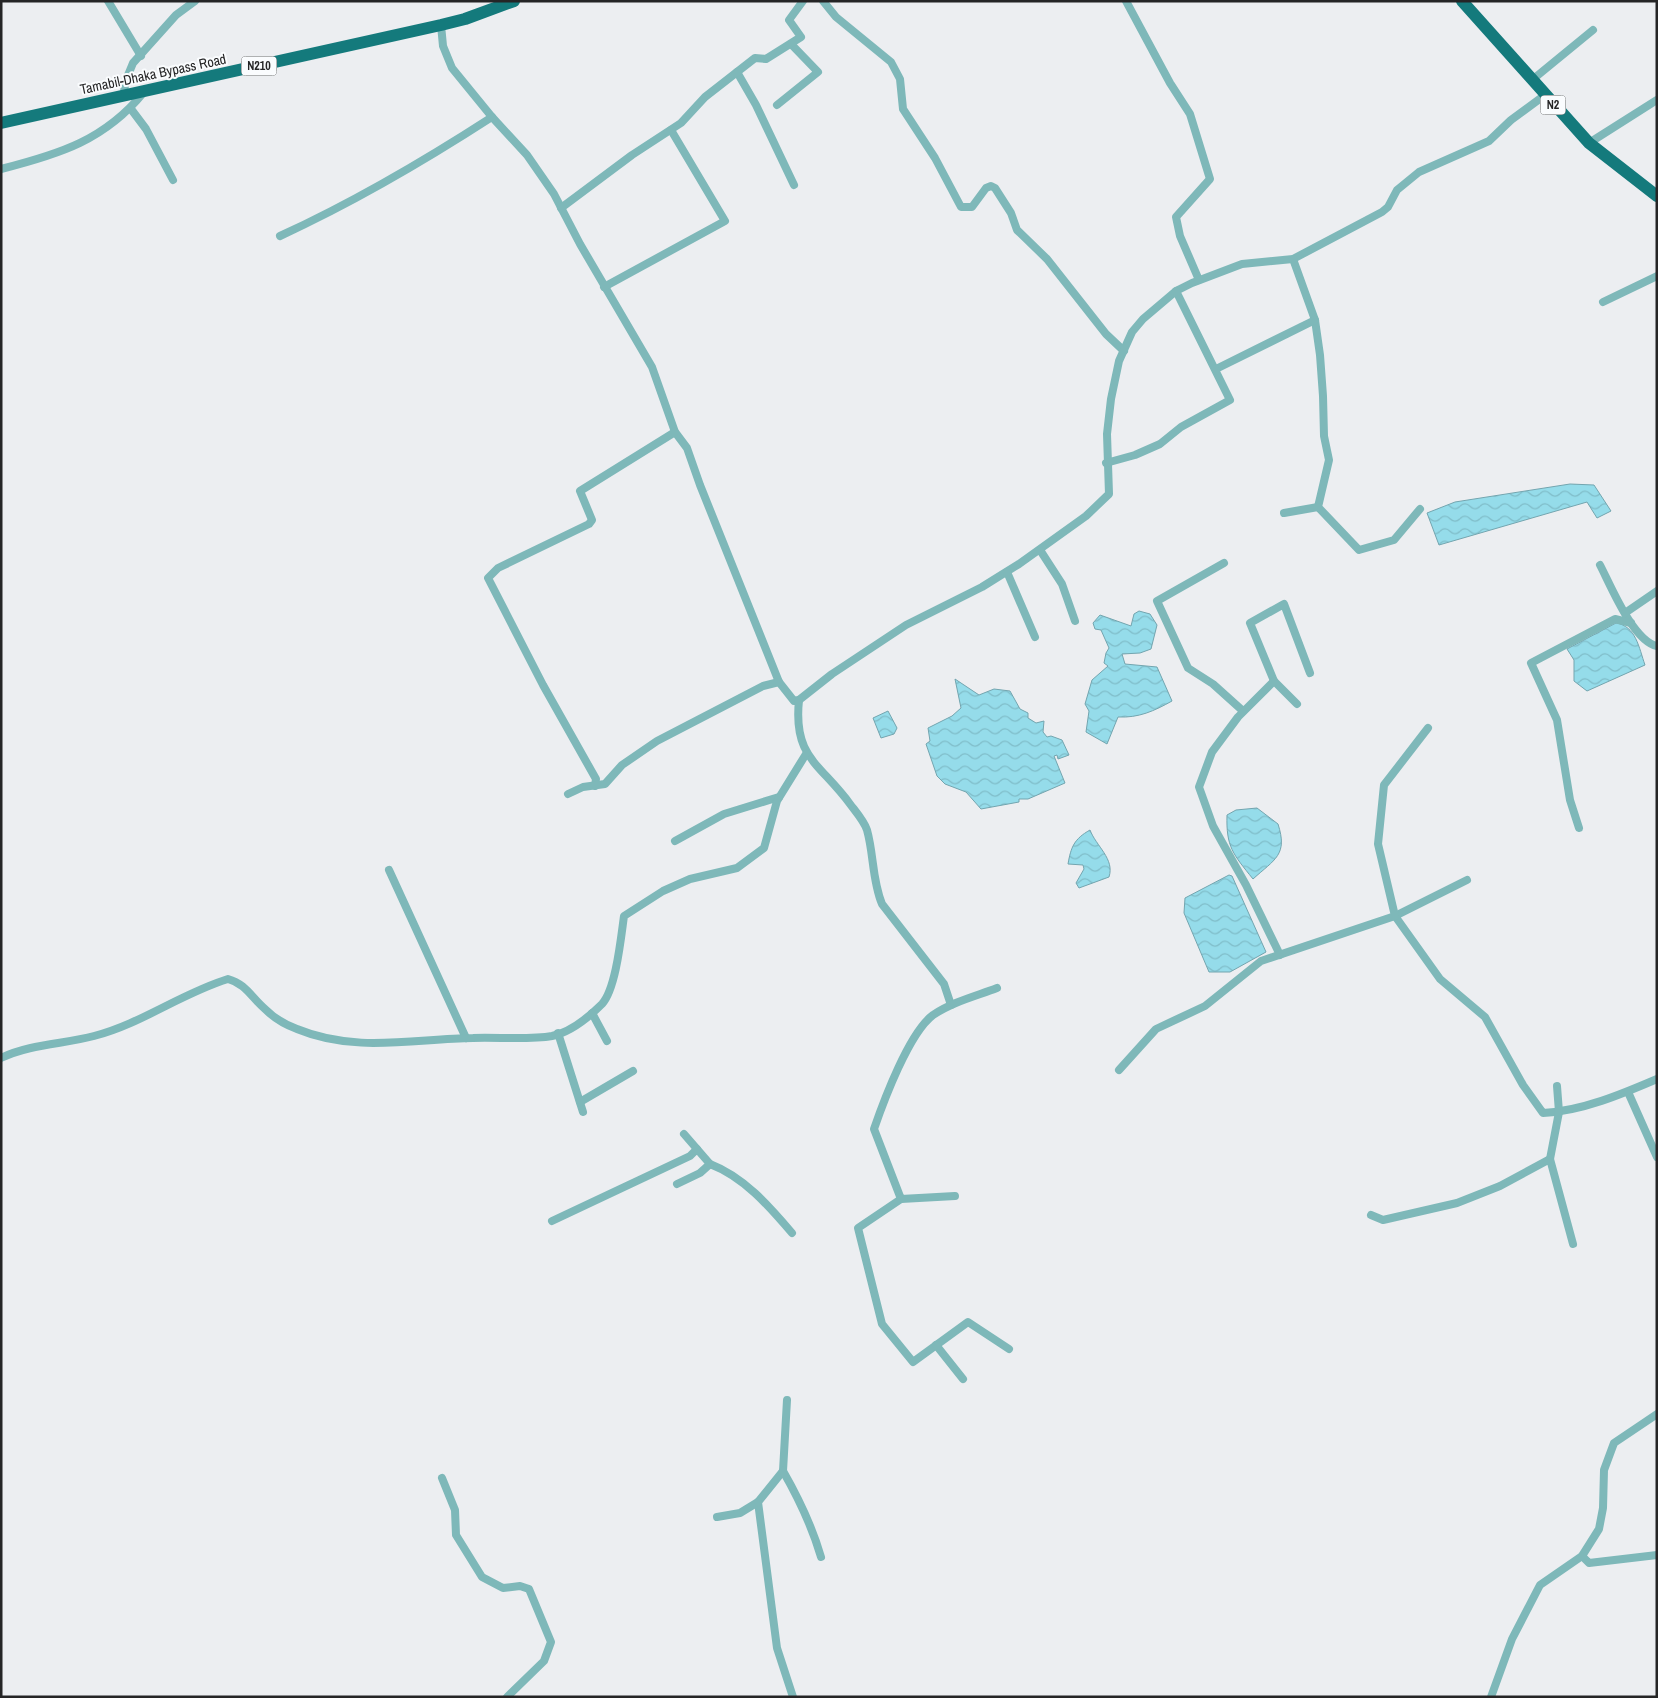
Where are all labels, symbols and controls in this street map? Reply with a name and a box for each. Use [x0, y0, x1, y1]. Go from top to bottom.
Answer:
street label: Tamabil-Dhaka Bypass Road [78, 50, 228, 98]
road number: N210 [242, 56, 276, 76]
road number: N2 [1540, 96, 1566, 114]

